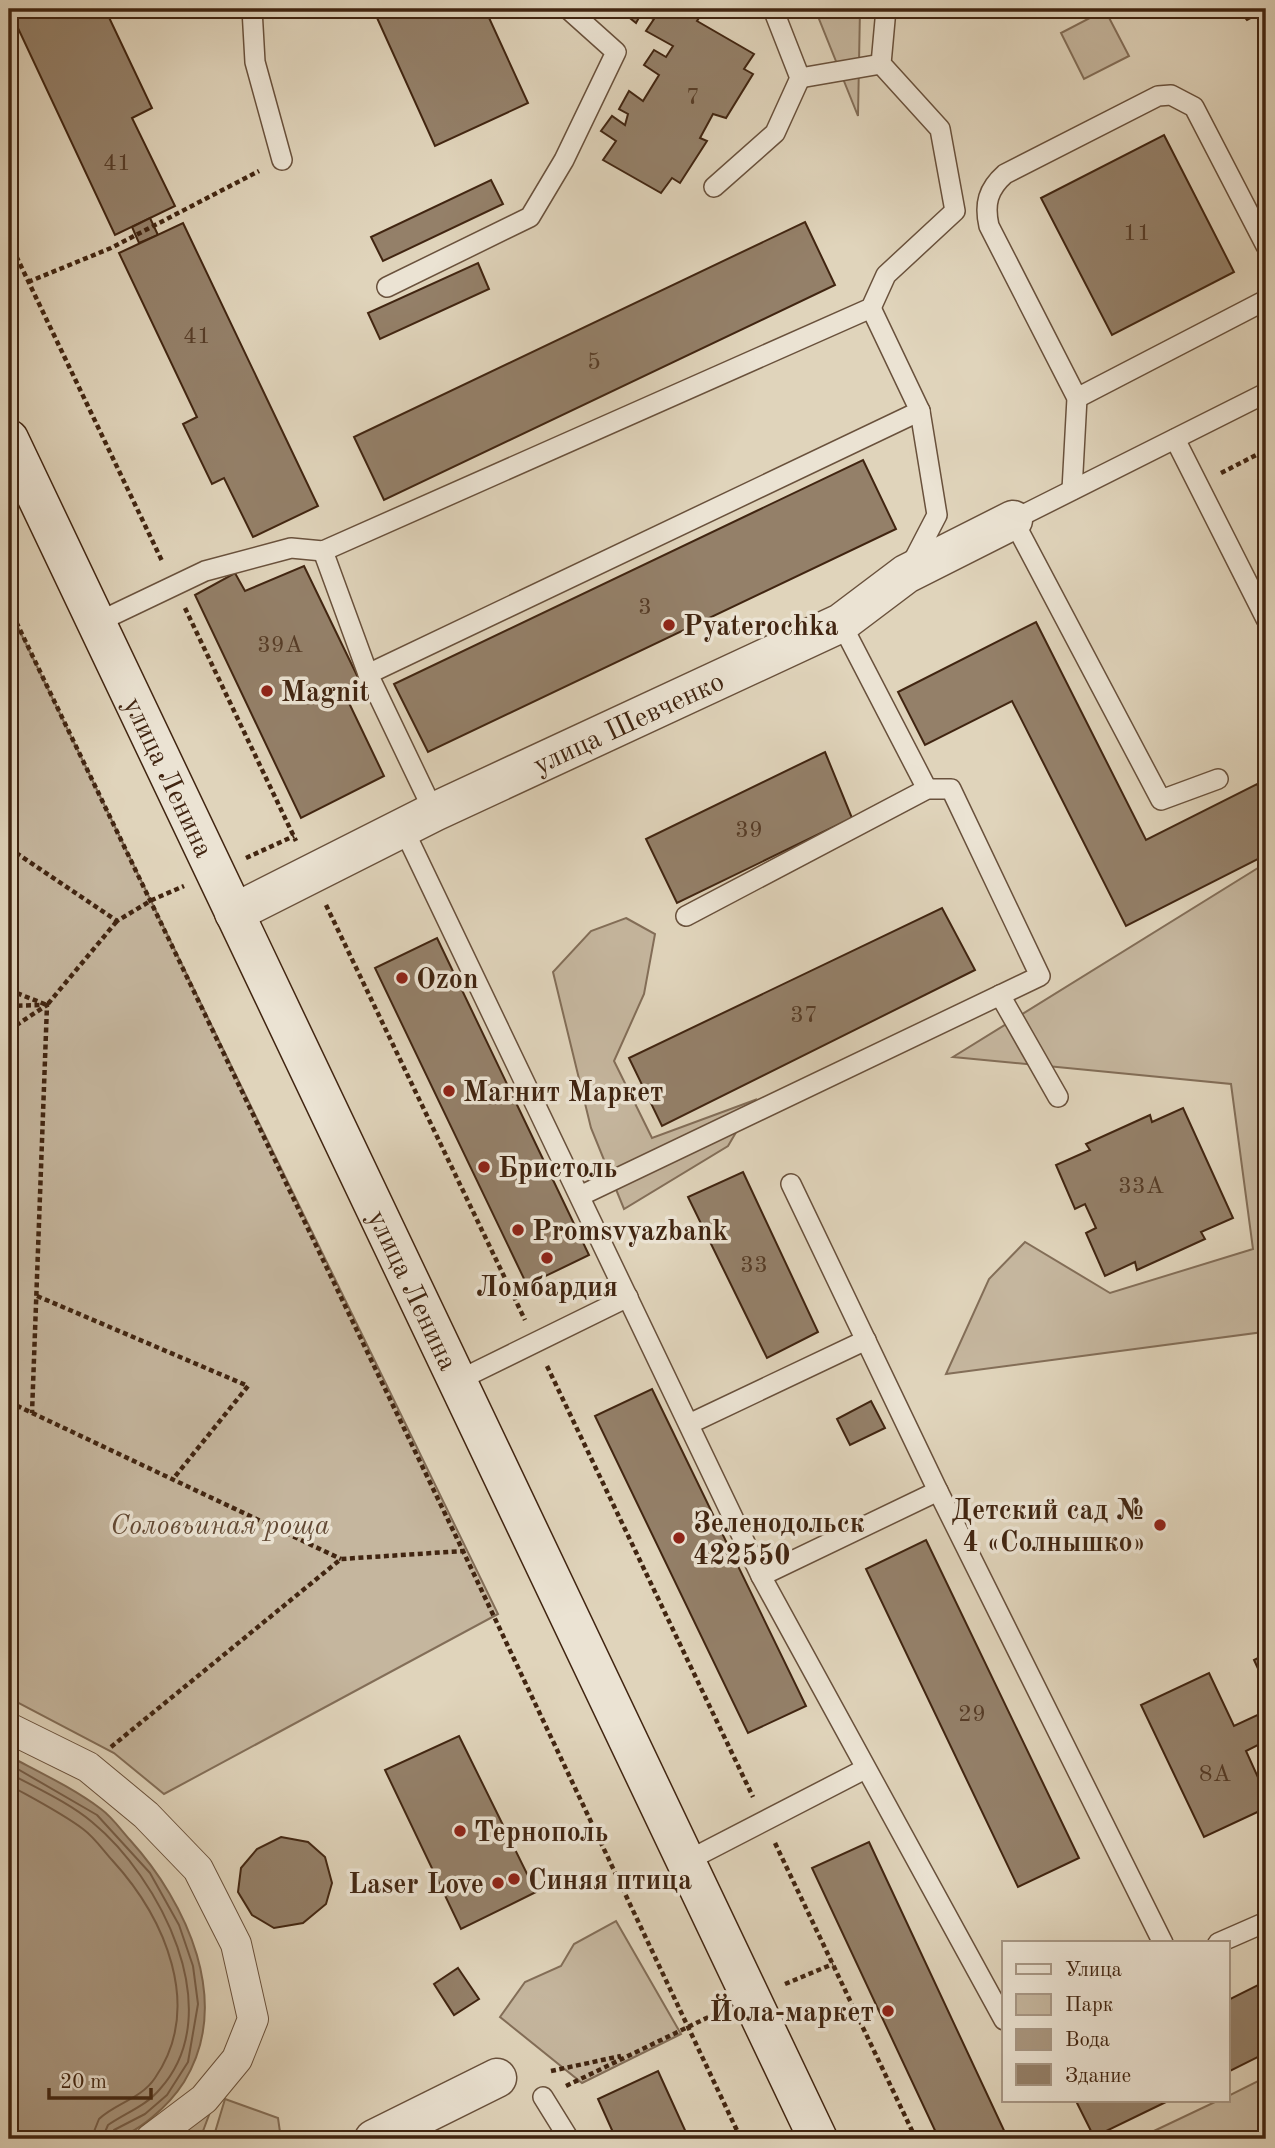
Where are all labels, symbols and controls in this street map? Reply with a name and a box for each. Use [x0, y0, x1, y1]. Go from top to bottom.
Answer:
house number: 7 [686, 86, 700, 110]
house number: 41 [103, 152, 131, 176]
house number: 11 [1123, 222, 1151, 246]
house number: 41 [183, 325, 211, 349]
house number: 5 [587, 351, 601, 375]
house number: 3 [638, 596, 652, 620]
place label: Pyaterochka [683, 614, 839, 642]
marker: Pyaterochka [661, 617, 677, 633]
house number: 39А [257, 634, 303, 658]
street label: улица Шевченко [530, 668, 729, 781]
place label: Magnit [281, 680, 370, 708]
marker: Magnit [259, 683, 275, 699]
street label: улица Ленина [117, 693, 217, 863]
house number: 39 [735, 819, 763, 843]
place label: Ozon [416, 967, 479, 995]
marker: Ozon [394, 970, 410, 986]
house number: 37 [790, 1004, 818, 1028]
place label: Магнит Маркет [463, 1080, 664, 1108]
marker: Магнит Маркет [441, 1083, 457, 1099]
place label: Бристоль [498, 1156, 617, 1184]
marker: Бристоль [476, 1159, 492, 1175]
house number: 33А [1118, 1175, 1164, 1199]
street label: улица Ленина [361, 1206, 461, 1376]
place label: Promsvyazbank [532, 1219, 728, 1247]
marker: Promsvyazbank [510, 1222, 526, 1238]
marker: Ломбардия [539, 1250, 555, 1266]
house number: 33 [740, 1254, 768, 1278]
place label: Ломбардия [476, 1275, 618, 1303]
place label: Детский сад № 4 «Солнышко» [951, 1497, 1146, 1558]
place label: Зеленодольск 422550 [693, 1510, 865, 1571]
park label: Соловьиная роща [110, 1513, 330, 1541]
marker: Детский сад № 4 «Солнышко» [1152, 1517, 1168, 1533]
marker: Зеленодольск 422550 [671, 1530, 687, 1546]
house number: 29 [958, 1703, 986, 1727]
house number: 8А [1199, 1763, 1231, 1787]
place label: Тернополь [474, 1820, 608, 1848]
marker: Тернополь [452, 1823, 468, 1839]
place label: Синяя птица [528, 1867, 692, 1896]
marker: Синяя птица [506, 1871, 522, 1887]
place label: Laser Love [348, 1872, 484, 1900]
marker: Laser Love [490, 1875, 506, 1891]
legend [1002, 1941, 1230, 2102]
text: Улица [1065, 1960, 1122, 1981]
place label: Йола-маркет [709, 1993, 874, 2028]
text: Парк [1065, 1995, 1114, 2016]
marker: Йола-маркет [880, 2003, 896, 2019]
text: Вода [1065, 2030, 1110, 2051]
scale bar [49, 2057, 150, 2101]
text: Здание [1065, 2066, 1131, 2087]
text: 20 m [60, 2072, 107, 2093]

